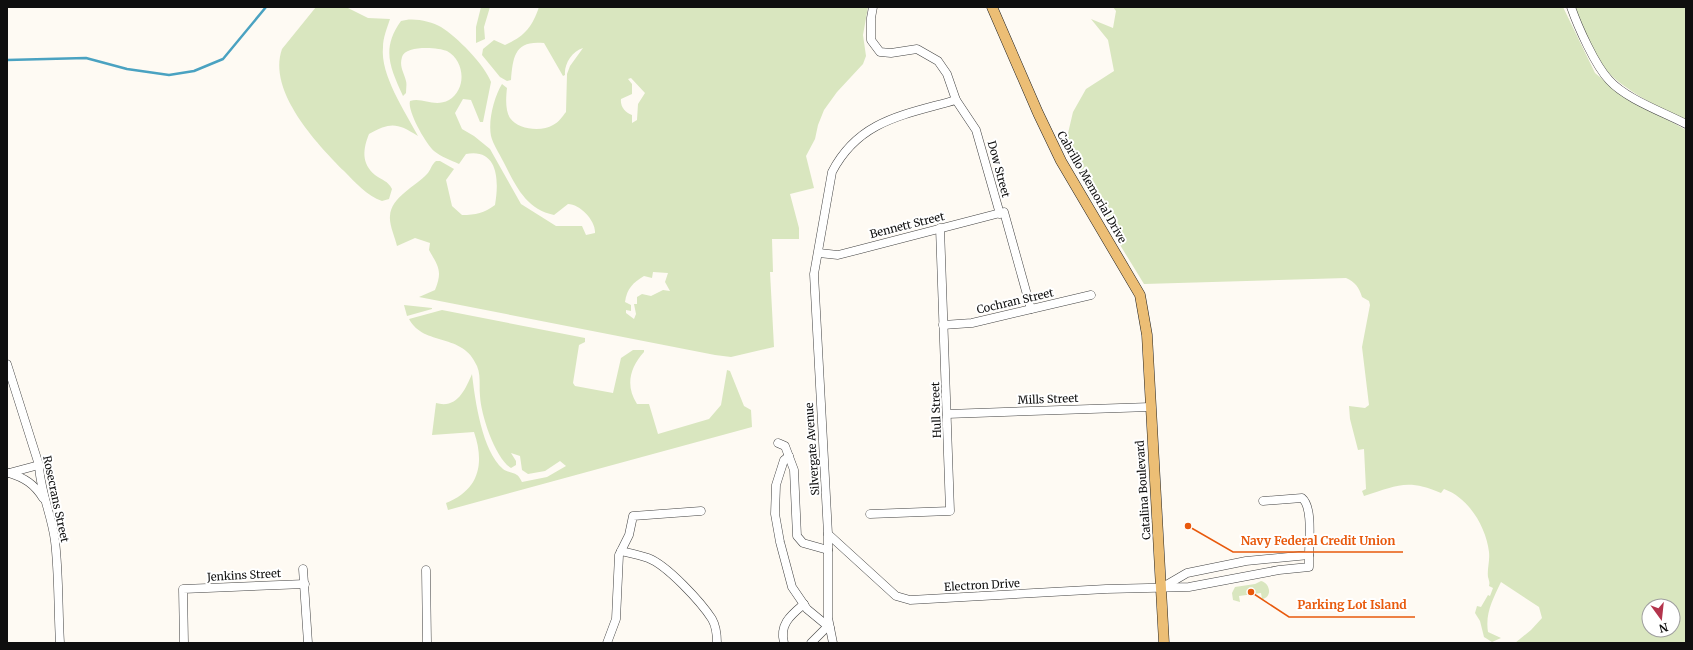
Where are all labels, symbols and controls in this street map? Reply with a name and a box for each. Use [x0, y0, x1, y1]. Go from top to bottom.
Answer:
street label: Cabrillo Memorial Drive [1054, 129, 1130, 246]
street label: Dow Street [985, 139, 1013, 200]
street label: Bennett Street [868, 209, 946, 241]
street label: Cochran Street [975, 285, 1056, 317]
street label: Hull Street [928, 381, 944, 438]
street label: Mills Street [1017, 391, 1079, 407]
street label: Silvergate Avenue [802, 402, 822, 496]
street label: Catalina Boulevard [1133, 439, 1153, 540]
street label: Rosecrans Street [40, 454, 72, 544]
callout: Navy Federal Credit Union [1233, 528, 1403, 552]
text: Navy Federal Credit Union [1241, 533, 1395, 548]
street label: Jenkins Street [206, 566, 282, 584]
street label: Electron Drive [944, 576, 1021, 594]
callout: Parking Lot Island [1289, 593, 1415, 617]
text: Parking Lot Island [1297, 597, 1407, 612]
north arrow [1641, 598, 1681, 638]
text: N [1657, 620, 1670, 636]

